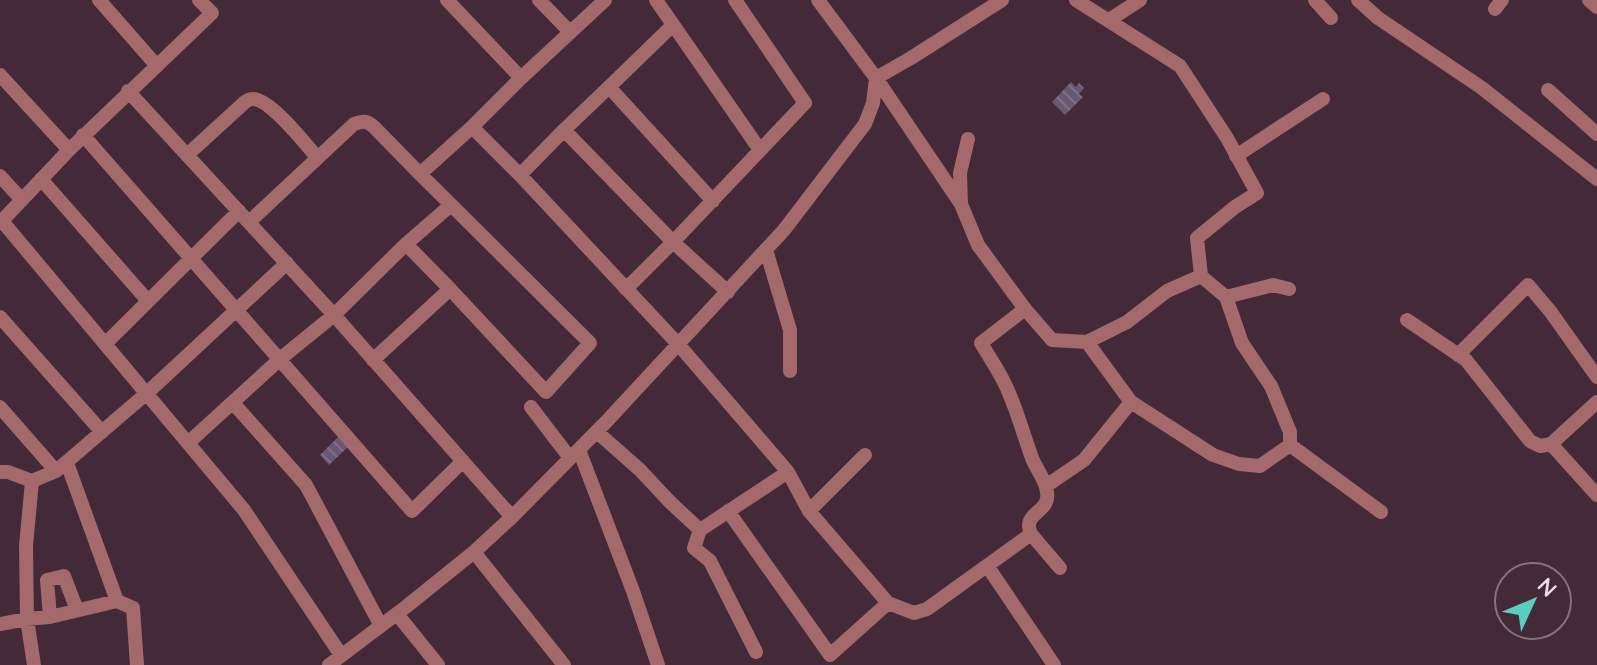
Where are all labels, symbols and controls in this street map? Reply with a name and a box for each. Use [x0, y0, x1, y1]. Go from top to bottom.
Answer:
north arrow [1493, 561, 1573, 641]
text: N [1532, 572, 1563, 603]

